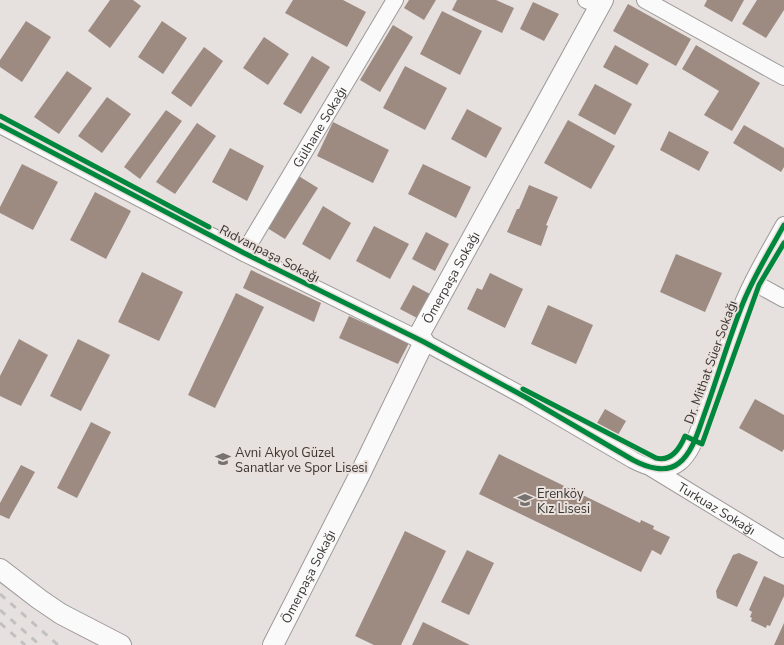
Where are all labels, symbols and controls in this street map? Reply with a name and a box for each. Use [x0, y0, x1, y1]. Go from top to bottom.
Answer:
street label: Gülhane Sokağı [289, 83, 351, 171]
street label: Rıdvanpaşa Sokağı [216, 221, 323, 287]
street label: Ömerpaşa Sokağı [418, 228, 484, 327]
street label: Dr. Mithat Süer Sokağı [680, 298, 742, 427]
place label: Avni Akyol Güzel Sanatlar ve Spor Lisesi [235, 444, 368, 477]
school or university icon: Avni Akyol Güzel Sanatlar ve Spor Lisesi [214, 450, 232, 468]
street label: Turkuaz Sokağı [674, 478, 759, 540]
place label: Erenköy Kız Lisesi [537, 485, 590, 518]
school or university icon: Erenköy Kız Lisesi [516, 491, 534, 509]
street label: Ömerpaşa Sokağı [277, 527, 340, 627]

